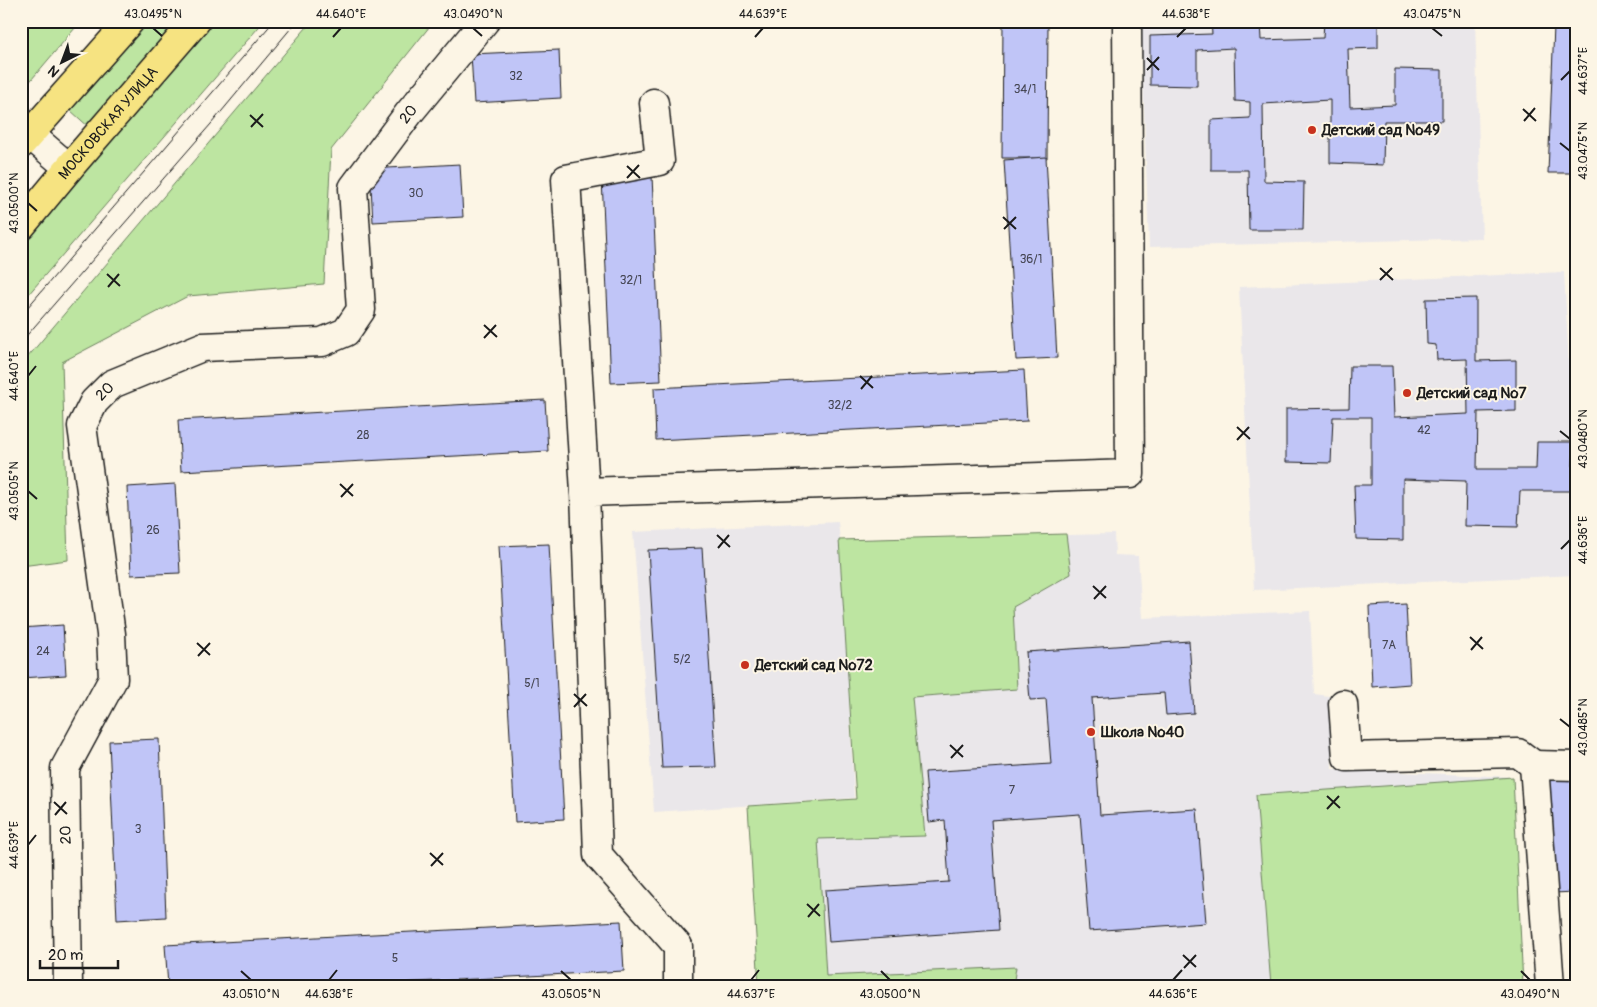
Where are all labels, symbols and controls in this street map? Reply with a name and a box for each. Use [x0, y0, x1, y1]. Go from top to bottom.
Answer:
text: 43.0495°N [124, 7, 182, 22]
text: 44.640°E [316, 7, 366, 22]
text: 43.0490°N [443, 7, 503, 22]
text: 44.639°E [739, 7, 787, 22]
text: 44.638°E [1162, 7, 1210, 22]
text: 43.0475°N [1403, 7, 1461, 22]
north arrow [38, 38, 88, 88]
text: 44.637°E [1576, 47, 1591, 95]
text: N [44, 62, 63, 81]
street label: МОСКОВСКАЯ УЛИЦА [54, 62, 162, 183]
house number: 32 [509, 69, 523, 84]
house number: 34/1 [1014, 82, 1036, 97]
street label: 20 [395, 101, 421, 127]
place label: Детский сад №49 [1321, 121, 1440, 140]
text: 43.0475°N [1576, 122, 1591, 180]
marker: Детский сад №49 [1306, 124, 1318, 136]
text: 43.0500°N [7, 173, 22, 233]
house number: 30 [409, 186, 423, 201]
house number: 36/1 [1020, 252, 1042, 267]
house number: 32/1 [620, 273, 642, 288]
text: 44.640°E [7, 351, 22, 401]
street label: 20 [91, 378, 118, 405]
place label: Детский сад №7 [1416, 384, 1526, 403]
marker: Детский сад №7 [1401, 387, 1413, 399]
house number: 32/2 [828, 398, 853, 413]
text: 43.0480°N [1576, 409, 1591, 469]
house number: 42 [1417, 423, 1431, 438]
house number: 28 [357, 428, 369, 443]
text: 43.0505°N [7, 461, 22, 521]
text: 44.636°E [1576, 516, 1591, 564]
house number: 26 [146, 523, 160, 538]
house number: 7А [1382, 638, 1396, 653]
house number: 24 [36, 644, 50, 659]
house number: 5/2 [673, 652, 691, 667]
place label: Детский сад №72 [754, 656, 873, 675]
marker: Детский сад №72 [739, 659, 751, 671]
house number: 5/1 [524, 676, 540, 691]
text: 43.0485°N [1576, 698, 1591, 756]
place label: Школа №40 [1100, 723, 1184, 742]
marker: Школа №40 [1085, 726, 1097, 738]
house number: 7 [1009, 783, 1016, 798]
text: 44.639°E [7, 821, 22, 869]
house number: 3 [135, 822, 142, 837]
street label: 20 [56, 826, 76, 844]
scale bar [40, 937, 118, 969]
text: 20 m [48, 946, 83, 965]
house number: 5 [392, 951, 398, 966]
text: 43.0510°N [222, 987, 280, 1002]
text: 44.638°E [305, 987, 353, 1002]
text: 43.0505°N [541, 987, 601, 1002]
text: 44.637°E [727, 987, 775, 1002]
text: 43.0500°N [860, 987, 920, 1002]
text: 44.636°E [1149, 987, 1197, 1002]
text: 43.0490°N [1500, 987, 1560, 1002]

